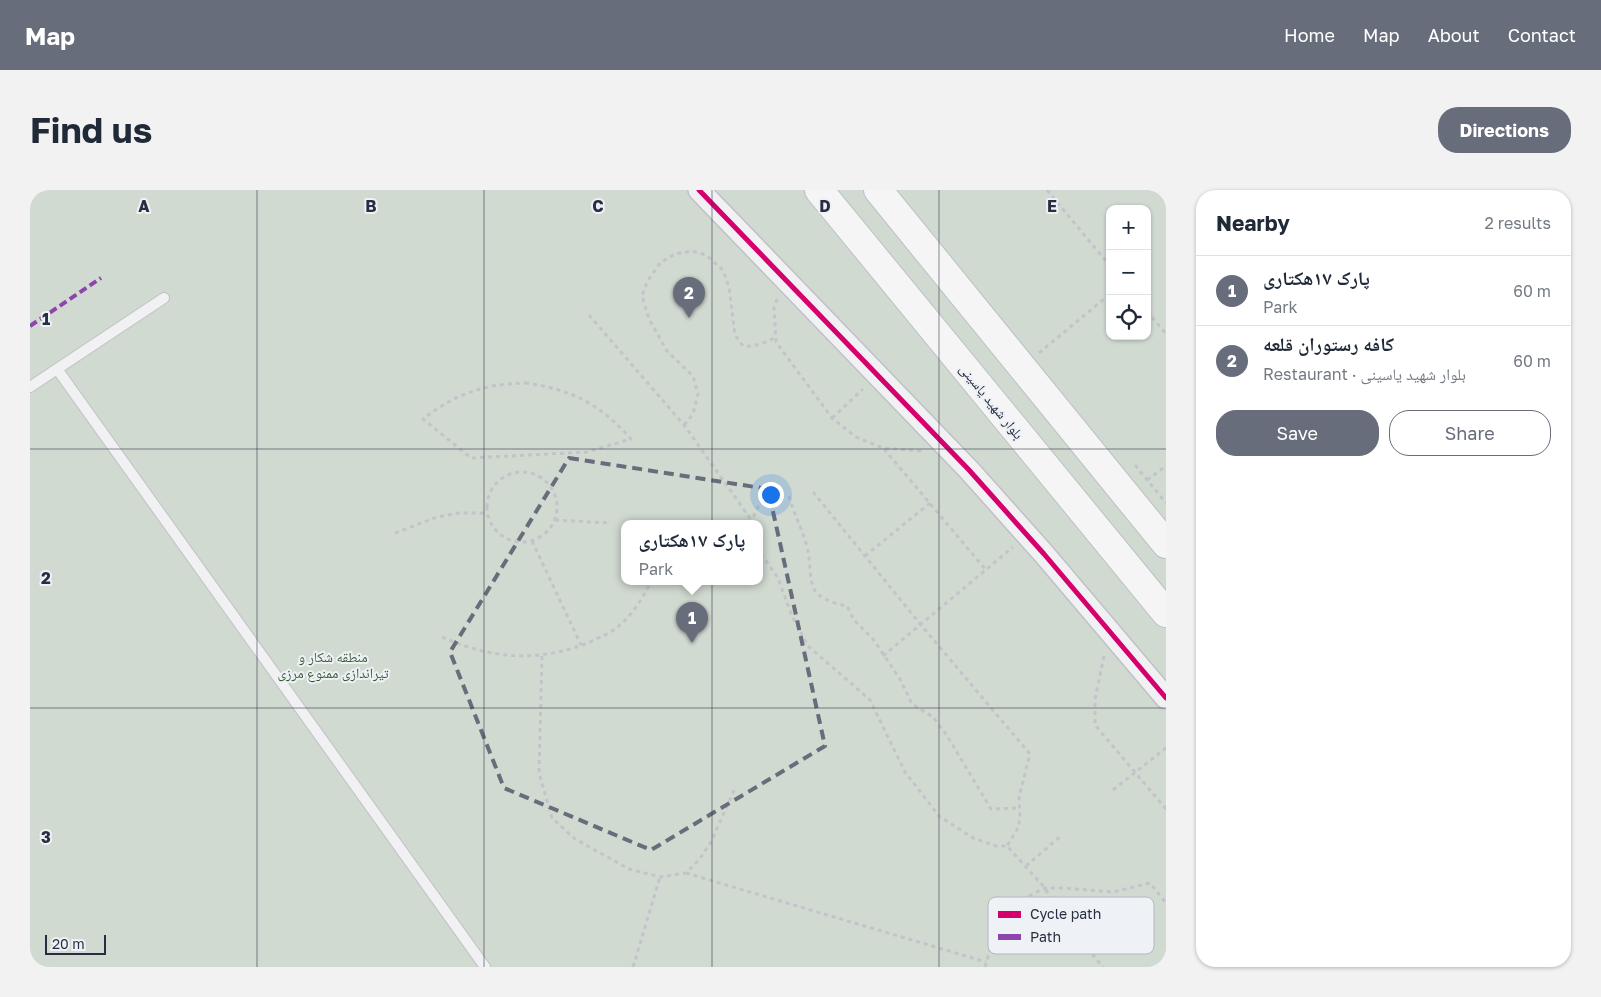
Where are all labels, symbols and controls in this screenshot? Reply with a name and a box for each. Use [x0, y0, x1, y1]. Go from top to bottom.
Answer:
text: Map [25, 21, 75, 50]
text: Home [1284, 24, 1335, 46]
text: Map [1363, 24, 1400, 46]
text: About [1428, 24, 1480, 46]
text: Contact [1508, 24, 1576, 46]
button: Directions [1438, 107, 1571, 153]
text: Find us [30, 109, 152, 151]
text: A [138, 196, 150, 216]
text: B [365, 196, 377, 216]
text: C [592, 196, 604, 216]
text: D [819, 196, 831, 216]
text: E [1047, 196, 1057, 216]
map controls [1106, 205, 1151, 340]
button: + [1106, 205, 1151, 250]
text: Nearby [1216, 210, 1290, 236]
text: 2 results [1485, 213, 1551, 233]
button: − [1106, 250, 1151, 295]
text: پارک ۱۷هکتاری [1263, 266, 1370, 289]
pin: 2 [673, 277, 705, 318]
text: 1 [1228, 281, 1236, 301]
text: 60 m [1513, 281, 1551, 301]
button: locate [1106, 295, 1151, 340]
text: Park [1263, 297, 1298, 317]
text: 1 [42, 309, 50, 329]
text: کافه رستوران قلعه [1263, 332, 1394, 355]
text: 2 [1227, 351, 1237, 371]
text: 60 m [1513, 351, 1551, 371]
street label: بلوار شهید یاسینی [956, 360, 1028, 443]
text: Restaurant · بلوار شهید یاسینی [1263, 364, 1466, 384]
button: Save [1216, 410, 1379, 456]
button: Share [1389, 410, 1551, 456]
your location [758, 482, 784, 508]
popup [621, 520, 763, 585]
text: پارک ۱۷هکتاری [639, 528, 745, 551]
text: Park [639, 559, 673, 579]
text: 2 [41, 568, 51, 588]
pin: 1 [676, 602, 708, 643]
park label: منطقه شکار و تیراندازی ممنوع مرزی [277, 648, 389, 683]
text: 3 [41, 827, 51, 847]
legend [988, 897, 1154, 954]
text: Cycle path [1030, 905, 1101, 922]
text: Path [1030, 928, 1061, 945]
scale bar [45, 932, 106, 955]
text: 20 m [52, 935, 85, 952]

